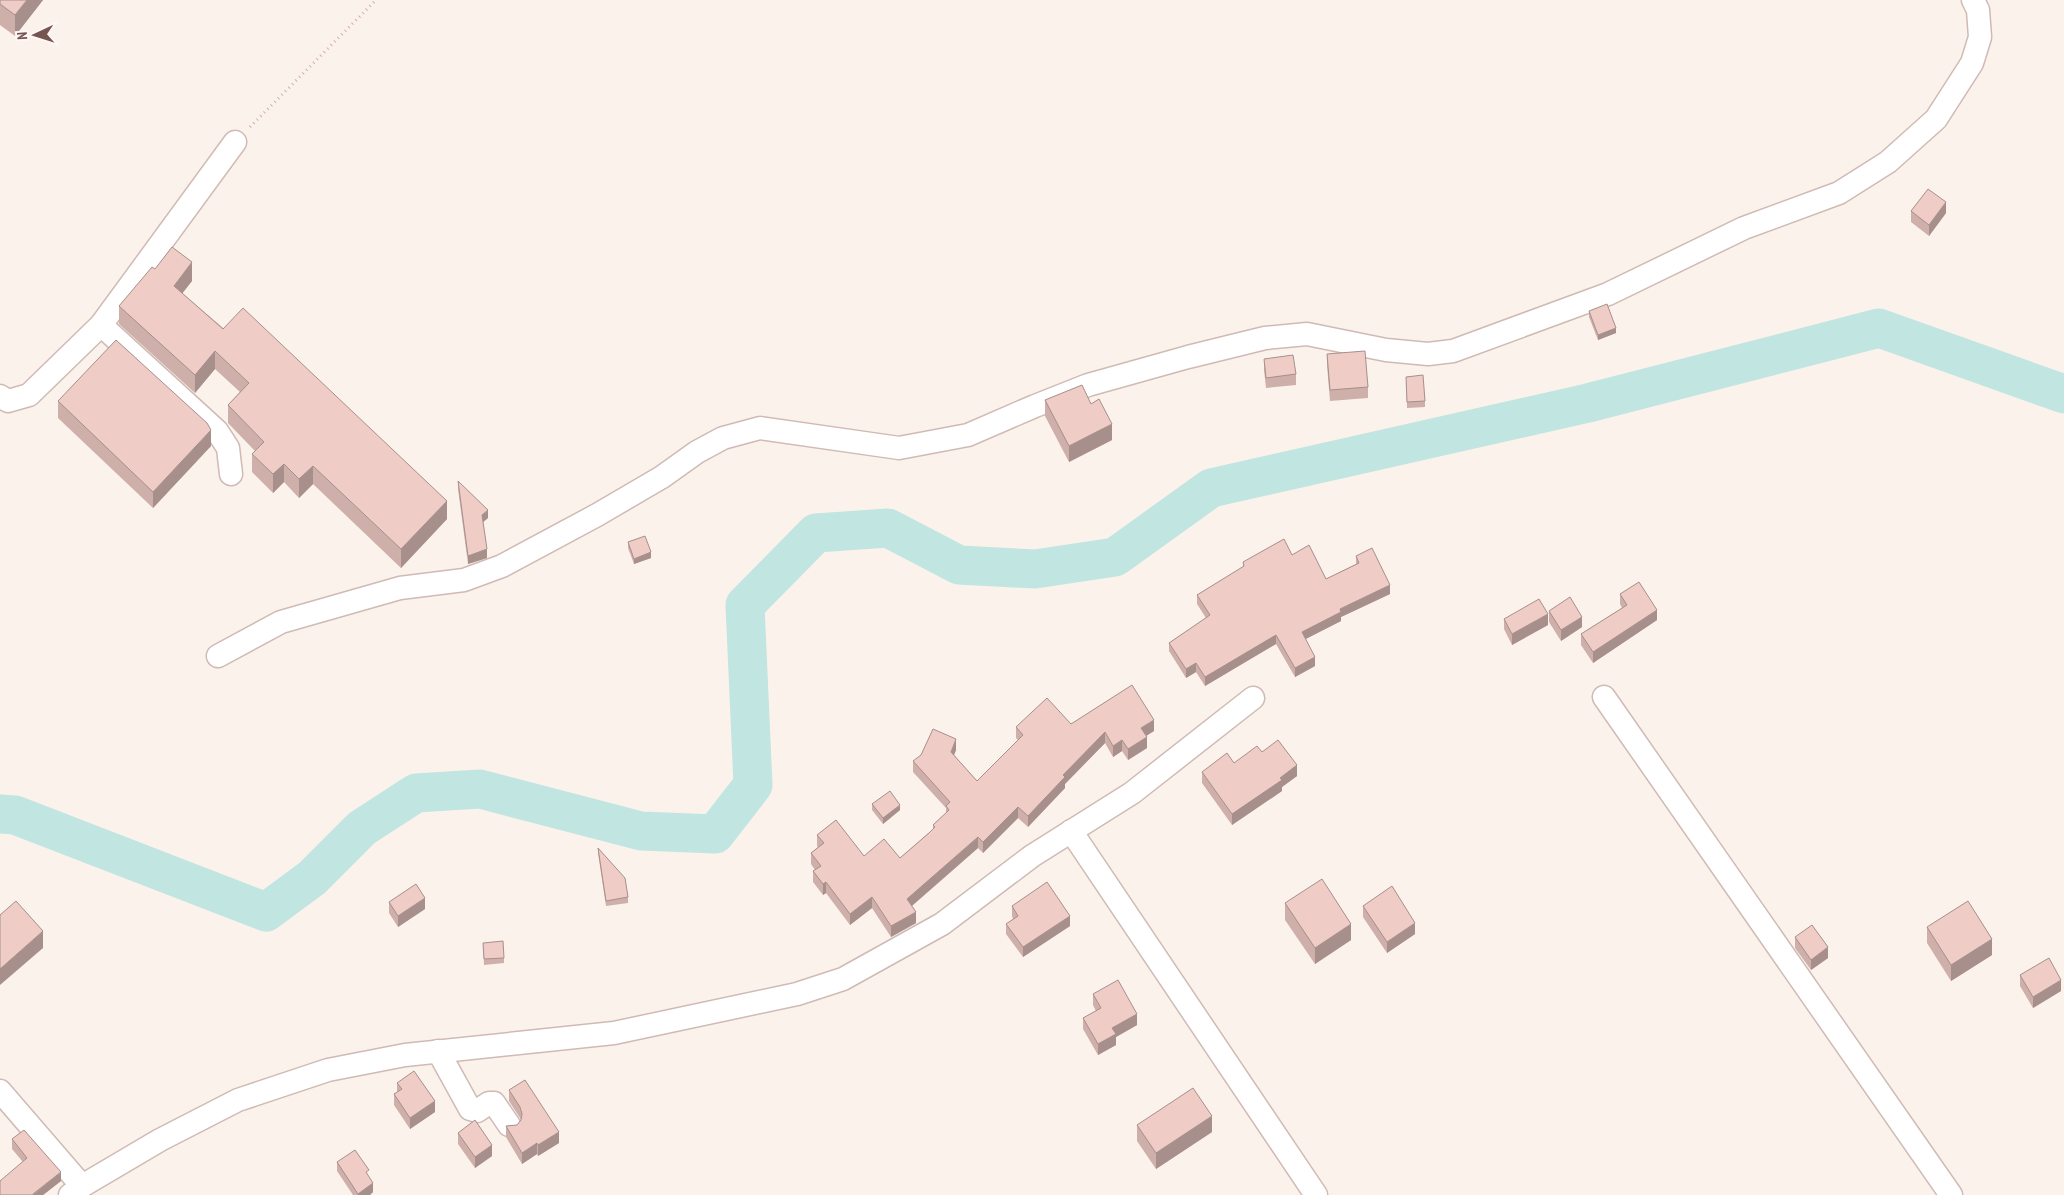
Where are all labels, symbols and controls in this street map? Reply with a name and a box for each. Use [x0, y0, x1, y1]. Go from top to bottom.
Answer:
north arrow [10, 10, 60, 60]
text: N [13, 32, 31, 40]

